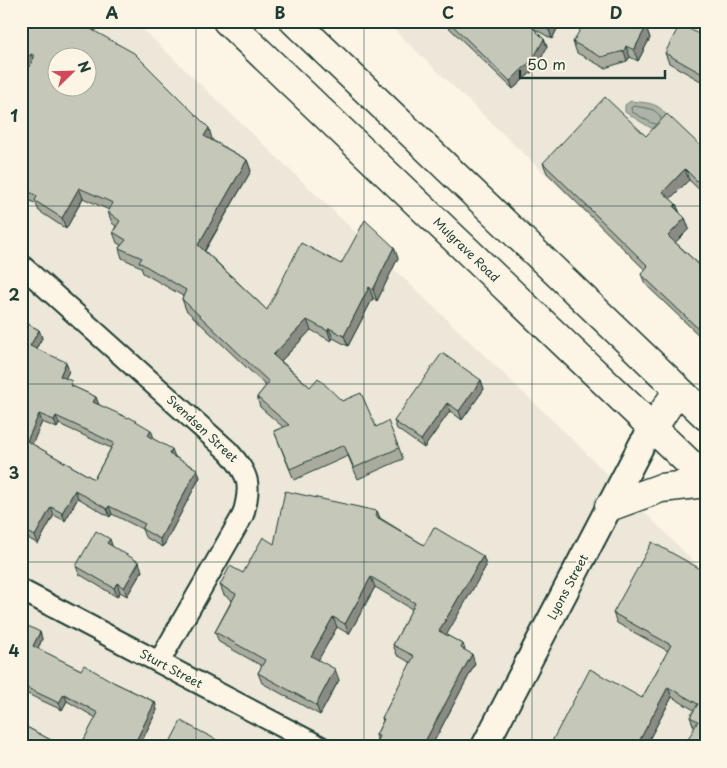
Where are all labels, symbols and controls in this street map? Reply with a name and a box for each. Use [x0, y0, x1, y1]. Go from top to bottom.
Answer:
text: A [106, 0, 119, 24]
text: B [275, 0, 286, 24]
text: C [442, 0, 454, 24]
text: D [610, 0, 622, 24]
north arrow [48, 48, 98, 98]
scale bar [520, 48, 664, 80]
text: 50 m [527, 52, 566, 75]
text: N [73, 58, 96, 76]
text: 1 [10, 103, 18, 127]
street label: Mulgrave Road [429, 213, 504, 286]
text: 2 [8, 282, 20, 306]
street label: Svendsen Street [163, 390, 242, 466]
text: 3 [9, 460, 19, 484]
street label: Lyons Street [542, 550, 592, 623]
text: 4 [9, 638, 20, 662]
street label: Sturt Street [137, 644, 206, 692]

